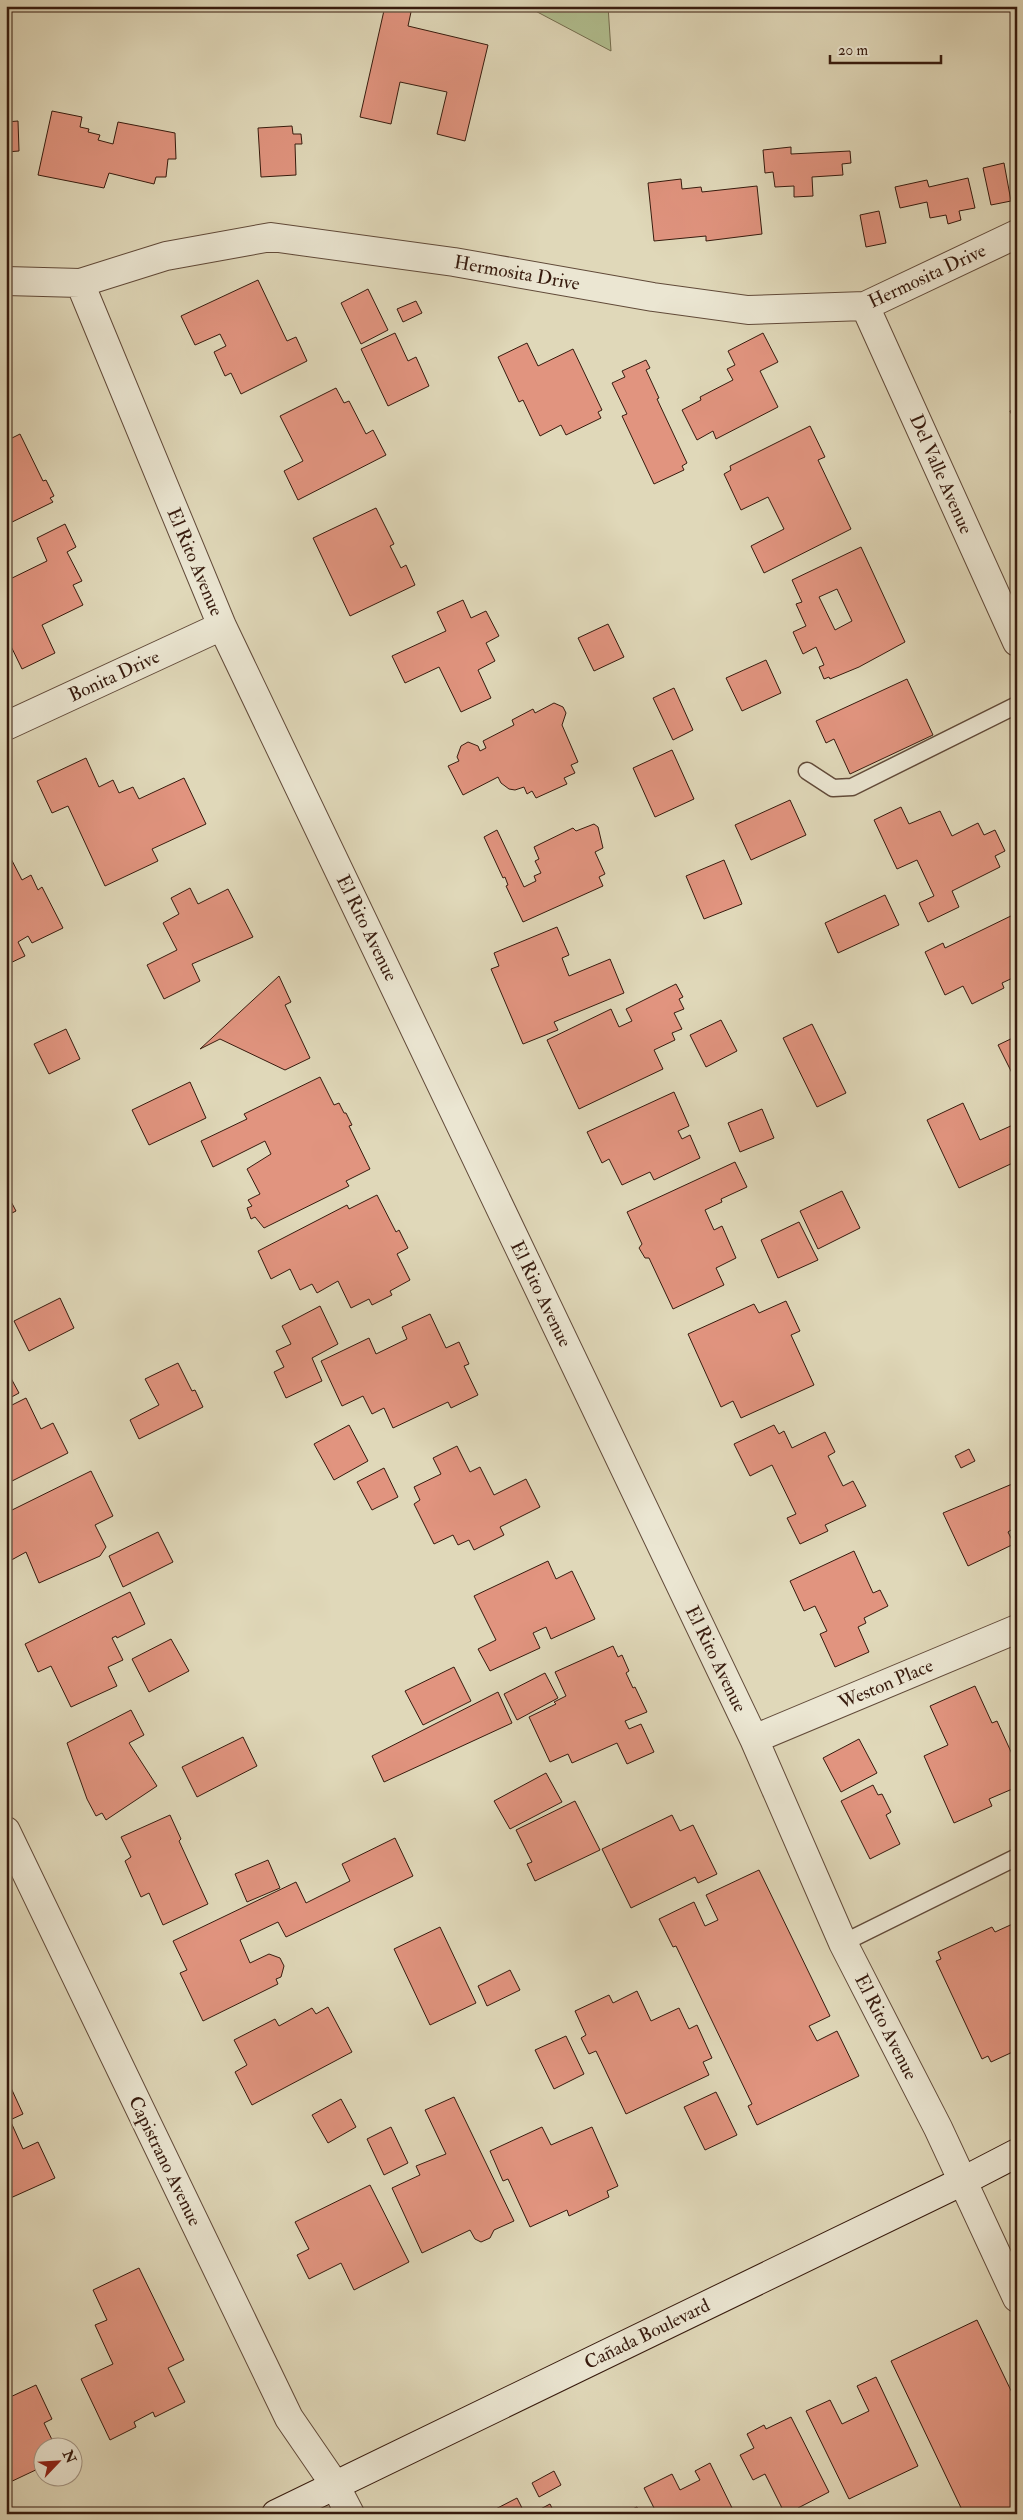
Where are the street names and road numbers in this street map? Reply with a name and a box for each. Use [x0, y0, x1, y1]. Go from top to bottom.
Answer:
street label: Hermosita Drive [864, 238, 990, 314]
street label: Hermosita Drive [452, 250, 582, 296]
street label: Del Valle Avenue [904, 410, 978, 538]
street label: El Rito Avenue [161, 504, 229, 620]
street label: Bonita Drive [65, 644, 163, 708]
street label: El Rito Avenue [331, 871, 403, 985]
street label: El Rito Avenue [505, 1237, 577, 1351]
street label: El Rito Avenue [680, 1602, 752, 1716]
street label: Weston Place [834, 1653, 937, 1715]
street label: El Rito Avenue [849, 1970, 923, 2084]
street label: Capistrano Avenue [122, 2092, 207, 2230]
street label: Cañada Boulevard [580, 2293, 714, 2375]

